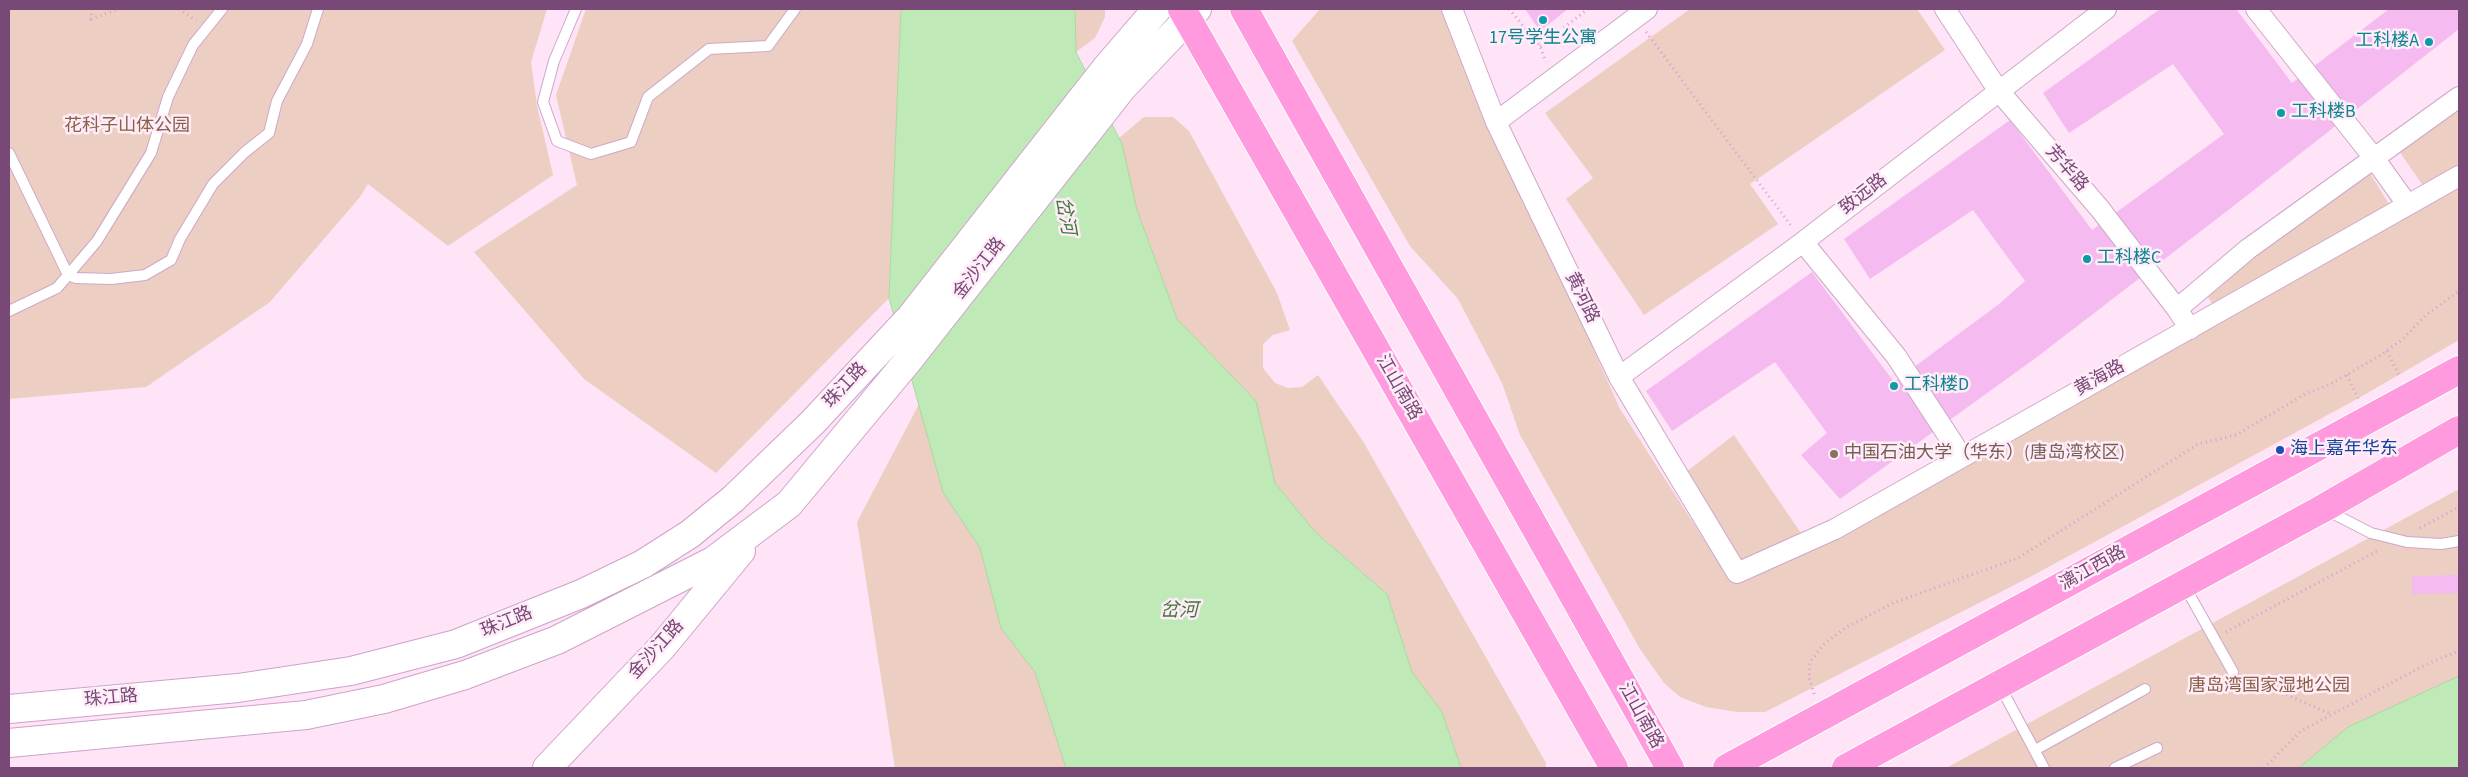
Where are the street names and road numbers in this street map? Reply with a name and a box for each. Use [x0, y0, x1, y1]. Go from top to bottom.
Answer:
street label: 芳华路 [2040, 142, 2092, 196]
street label: 致远路 [1836, 170, 1892, 220]
street label: 金沙江路 [949, 234, 1011, 304]
street label: 黄河路 [1559, 269, 1603, 327]
street label: 江山南路 [1371, 351, 1425, 425]
street label: 黄海路 [2071, 356, 2129, 402]
street label: 珠江路 [820, 359, 872, 413]
street label: 漓江西路 [2056, 542, 2130, 596]
street label: 珠江路 [478, 603, 536, 643]
street label: 金沙江路 [625, 616, 689, 684]
street label: 江山南路 [1613, 679, 1667, 753]
street label: 珠江路 [83, 686, 139, 712]

